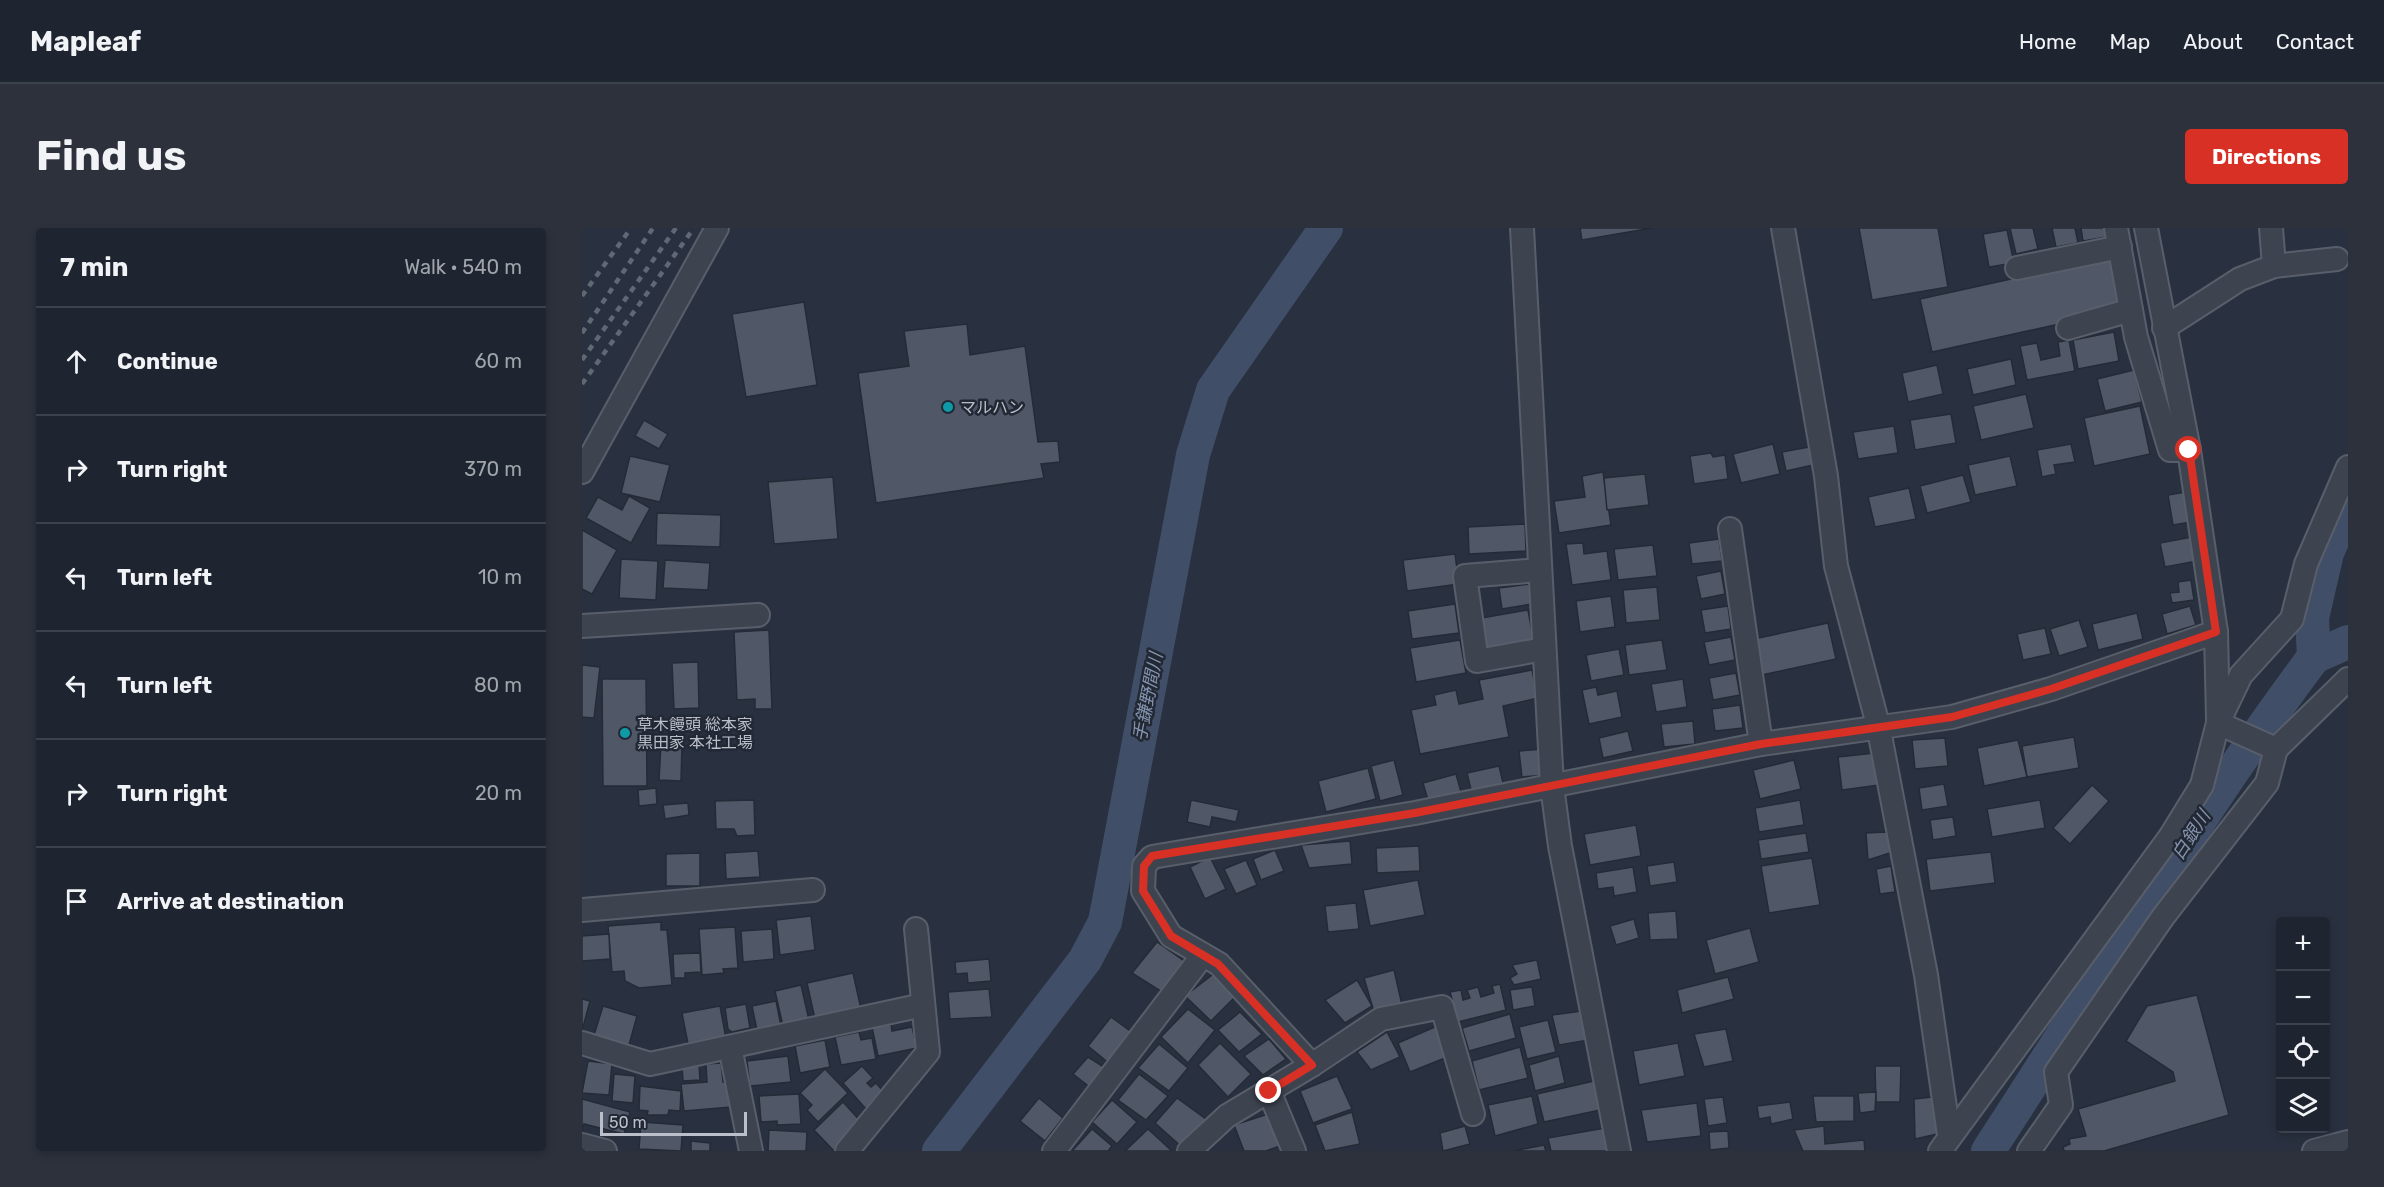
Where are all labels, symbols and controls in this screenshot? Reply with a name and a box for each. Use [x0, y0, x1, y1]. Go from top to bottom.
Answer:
text: Mapleaf [30, 25, 141, 58]
text: Home [2019, 29, 2076, 54]
text: Map [2109, 29, 2150, 54]
text: About [2183, 29, 2243, 54]
text: Contact [2276, 29, 2354, 54]
button: Directions [2185, 129, 2348, 184]
text: Find us [36, 131, 187, 181]
text: 7 min [60, 252, 128, 283]
text: Walk · 540 m [404, 255, 522, 279]
icon: ahead [60, 345, 93, 378]
text: Continue [117, 348, 218, 375]
text: 60 m [475, 349, 522, 373]
place label: マルハン [960, 398, 1024, 417]
marker: マルハン [941, 400, 955, 414]
route start [2175, 436, 2201, 462]
icon: right [60, 453, 93, 486]
text: Turn right [117, 456, 227, 483]
text: 370 m [464, 457, 522, 481]
icon: left [60, 561, 93, 594]
text: Turn left [117, 564, 212, 591]
text: 10 m [478, 565, 522, 589]
water label: 手鎌野間川 [1129, 649, 1168, 743]
icon: left [60, 669, 93, 702]
text: Turn left [117, 672, 212, 699]
text: 80 m [474, 673, 522, 697]
place label: 草木饅頭 総本家 黒田家 本社工場 [637, 715, 753, 752]
marker: 草木饅頭 総本家 黒田家 本社工場 [618, 726, 632, 740]
icon: right [60, 777, 93, 810]
text: Turn right [117, 780, 227, 807]
text: 20 m [475, 781, 522, 805]
water label: 白銀川 [2167, 805, 2216, 864]
icon: arrive [60, 885, 93, 918]
text: Arrive at destination [117, 888, 344, 915]
map controls [2276, 917, 2330, 1133]
button: + [2276, 917, 2330, 971]
button: − [2276, 971, 2330, 1025]
button: locate [2276, 1025, 2330, 1079]
route end [1255, 1077, 1281, 1103]
button: layers [2276, 1079, 2330, 1133]
scale bar [600, 1109, 747, 1136]
text: 50 m [609, 1113, 647, 1132]

